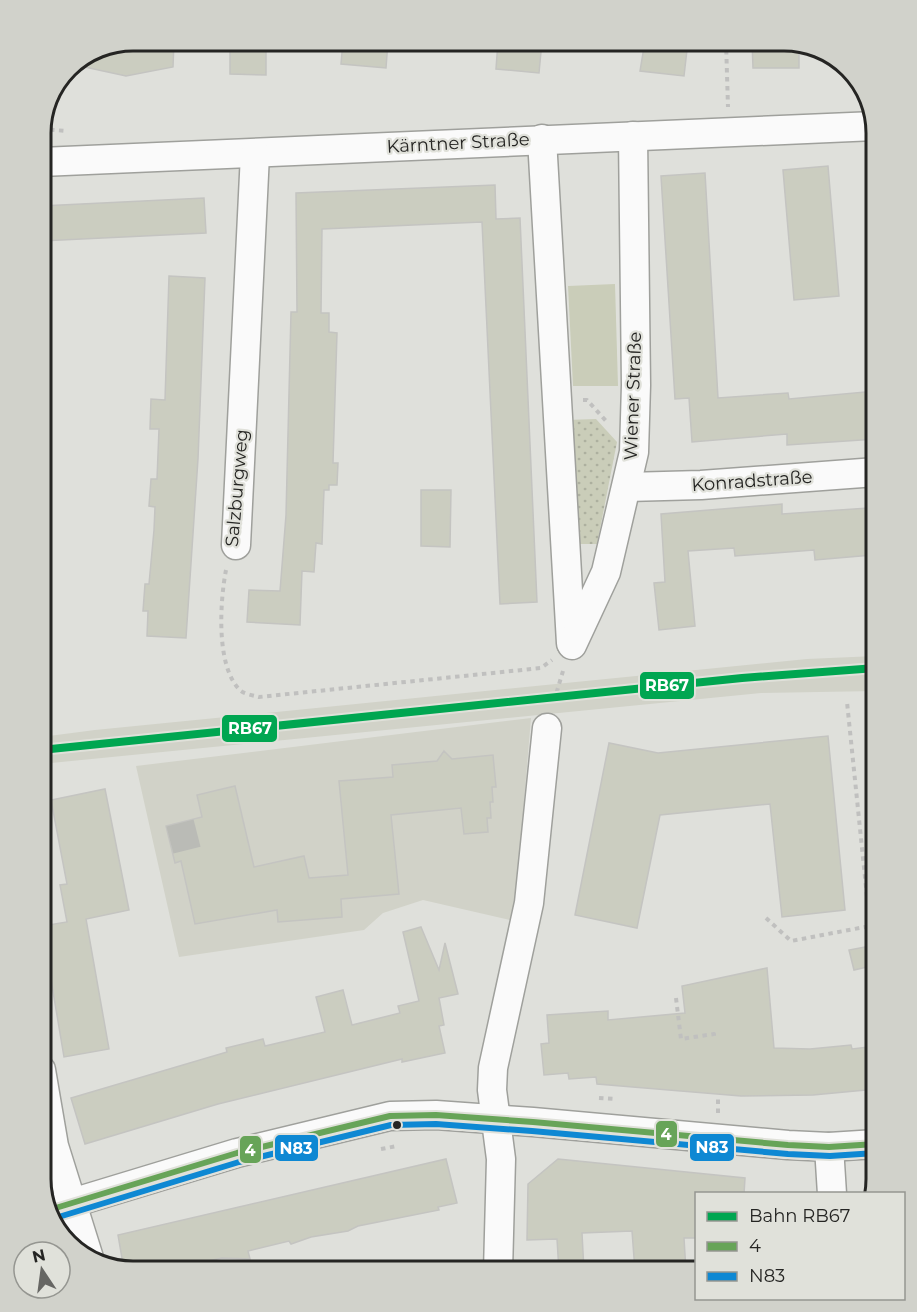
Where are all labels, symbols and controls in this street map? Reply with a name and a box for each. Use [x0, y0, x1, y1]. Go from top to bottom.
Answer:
street label: Kärntner Straße [386, 128, 530, 158]
street label: Wiener Straße [620, 331, 646, 461]
street label: Salzburgweg [221, 428, 253, 548]
street label: Konradstraße [691, 466, 813, 496]
line badge: RB67 [639, 671, 695, 700]
text: RB67 [645, 676, 689, 695]
line badge: RB67 [221, 714, 278, 743]
text: RB67 [228, 719, 272, 738]
unlabelled marker [391, 1119, 403, 1131]
line badge: 4 [655, 1120, 678, 1148]
text: 4 [660, 1125, 672, 1144]
line badge: N83 [689, 1133, 735, 1162]
line badge: N83 [274, 1134, 319, 1162]
line badge: 4 [239, 1135, 262, 1164]
text: N83 [696, 1138, 728, 1157]
text: N83 [280, 1139, 312, 1158]
text: 4 [244, 1141, 256, 1160]
legend [695, 1192, 905, 1300]
text: Bahn RB67 [749, 1205, 850, 1227]
text: 4 [749, 1235, 761, 1257]
north arrow [12, 1240, 72, 1300]
text: N [30, 1245, 47, 1267]
text: N83 [749, 1265, 785, 1287]

